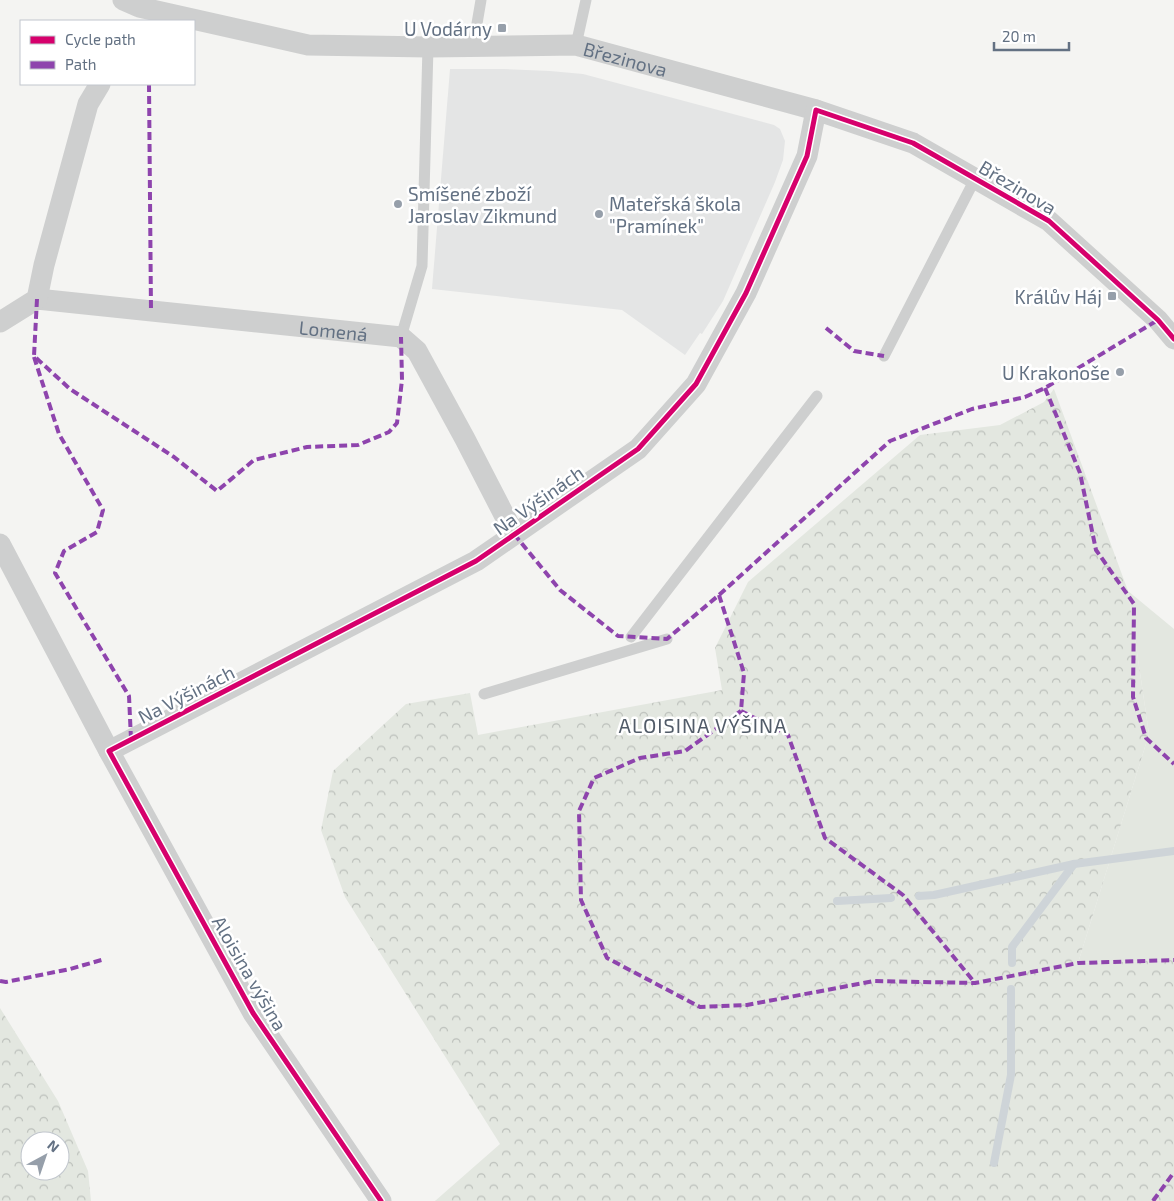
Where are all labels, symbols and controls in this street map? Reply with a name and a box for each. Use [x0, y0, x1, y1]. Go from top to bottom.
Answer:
place label: U Vodárny [404, 17, 492, 40]
legend [20, 20, 195, 85]
scale bar [994, 20, 1069, 52]
marker: U Vodárny [496, 22, 508, 34]
text: 20 m [1002, 27, 1036, 45]
text: Cycle path [65, 30, 136, 48]
street label: Březinova [581, 36, 670, 81]
text: Path [65, 55, 96, 73]
street label: Březinova [975, 155, 1061, 219]
place label: Smíšené zboží Jaroslav Zikmund [408, 182, 557, 227]
place label: Mateřská škola "Pramínek" [609, 192, 741, 237]
marker: Smíšené zboží Jaroslav Zikmund [392, 198, 404, 210]
marker: Mateřská škola "Pramínek" [593, 208, 605, 220]
place label: Králův Háj [1014, 285, 1102, 308]
marker: Králův Háj [1106, 290, 1118, 302]
street label: Lomená [298, 315, 369, 345]
place label: U Krakonoše [1002, 361, 1110, 384]
marker: U Krakonoše [1114, 366, 1126, 378]
street label: Na Výšinách [488, 460, 588, 540]
street label: Na Výšinách [134, 660, 238, 728]
district label: ALOISINA VÝŠINA [619, 713, 787, 737]
street label: Aloisina výšina [208, 912, 292, 1034]
north arrow [20, 1131, 70, 1181]
text: N [44, 1136, 63, 1155]

